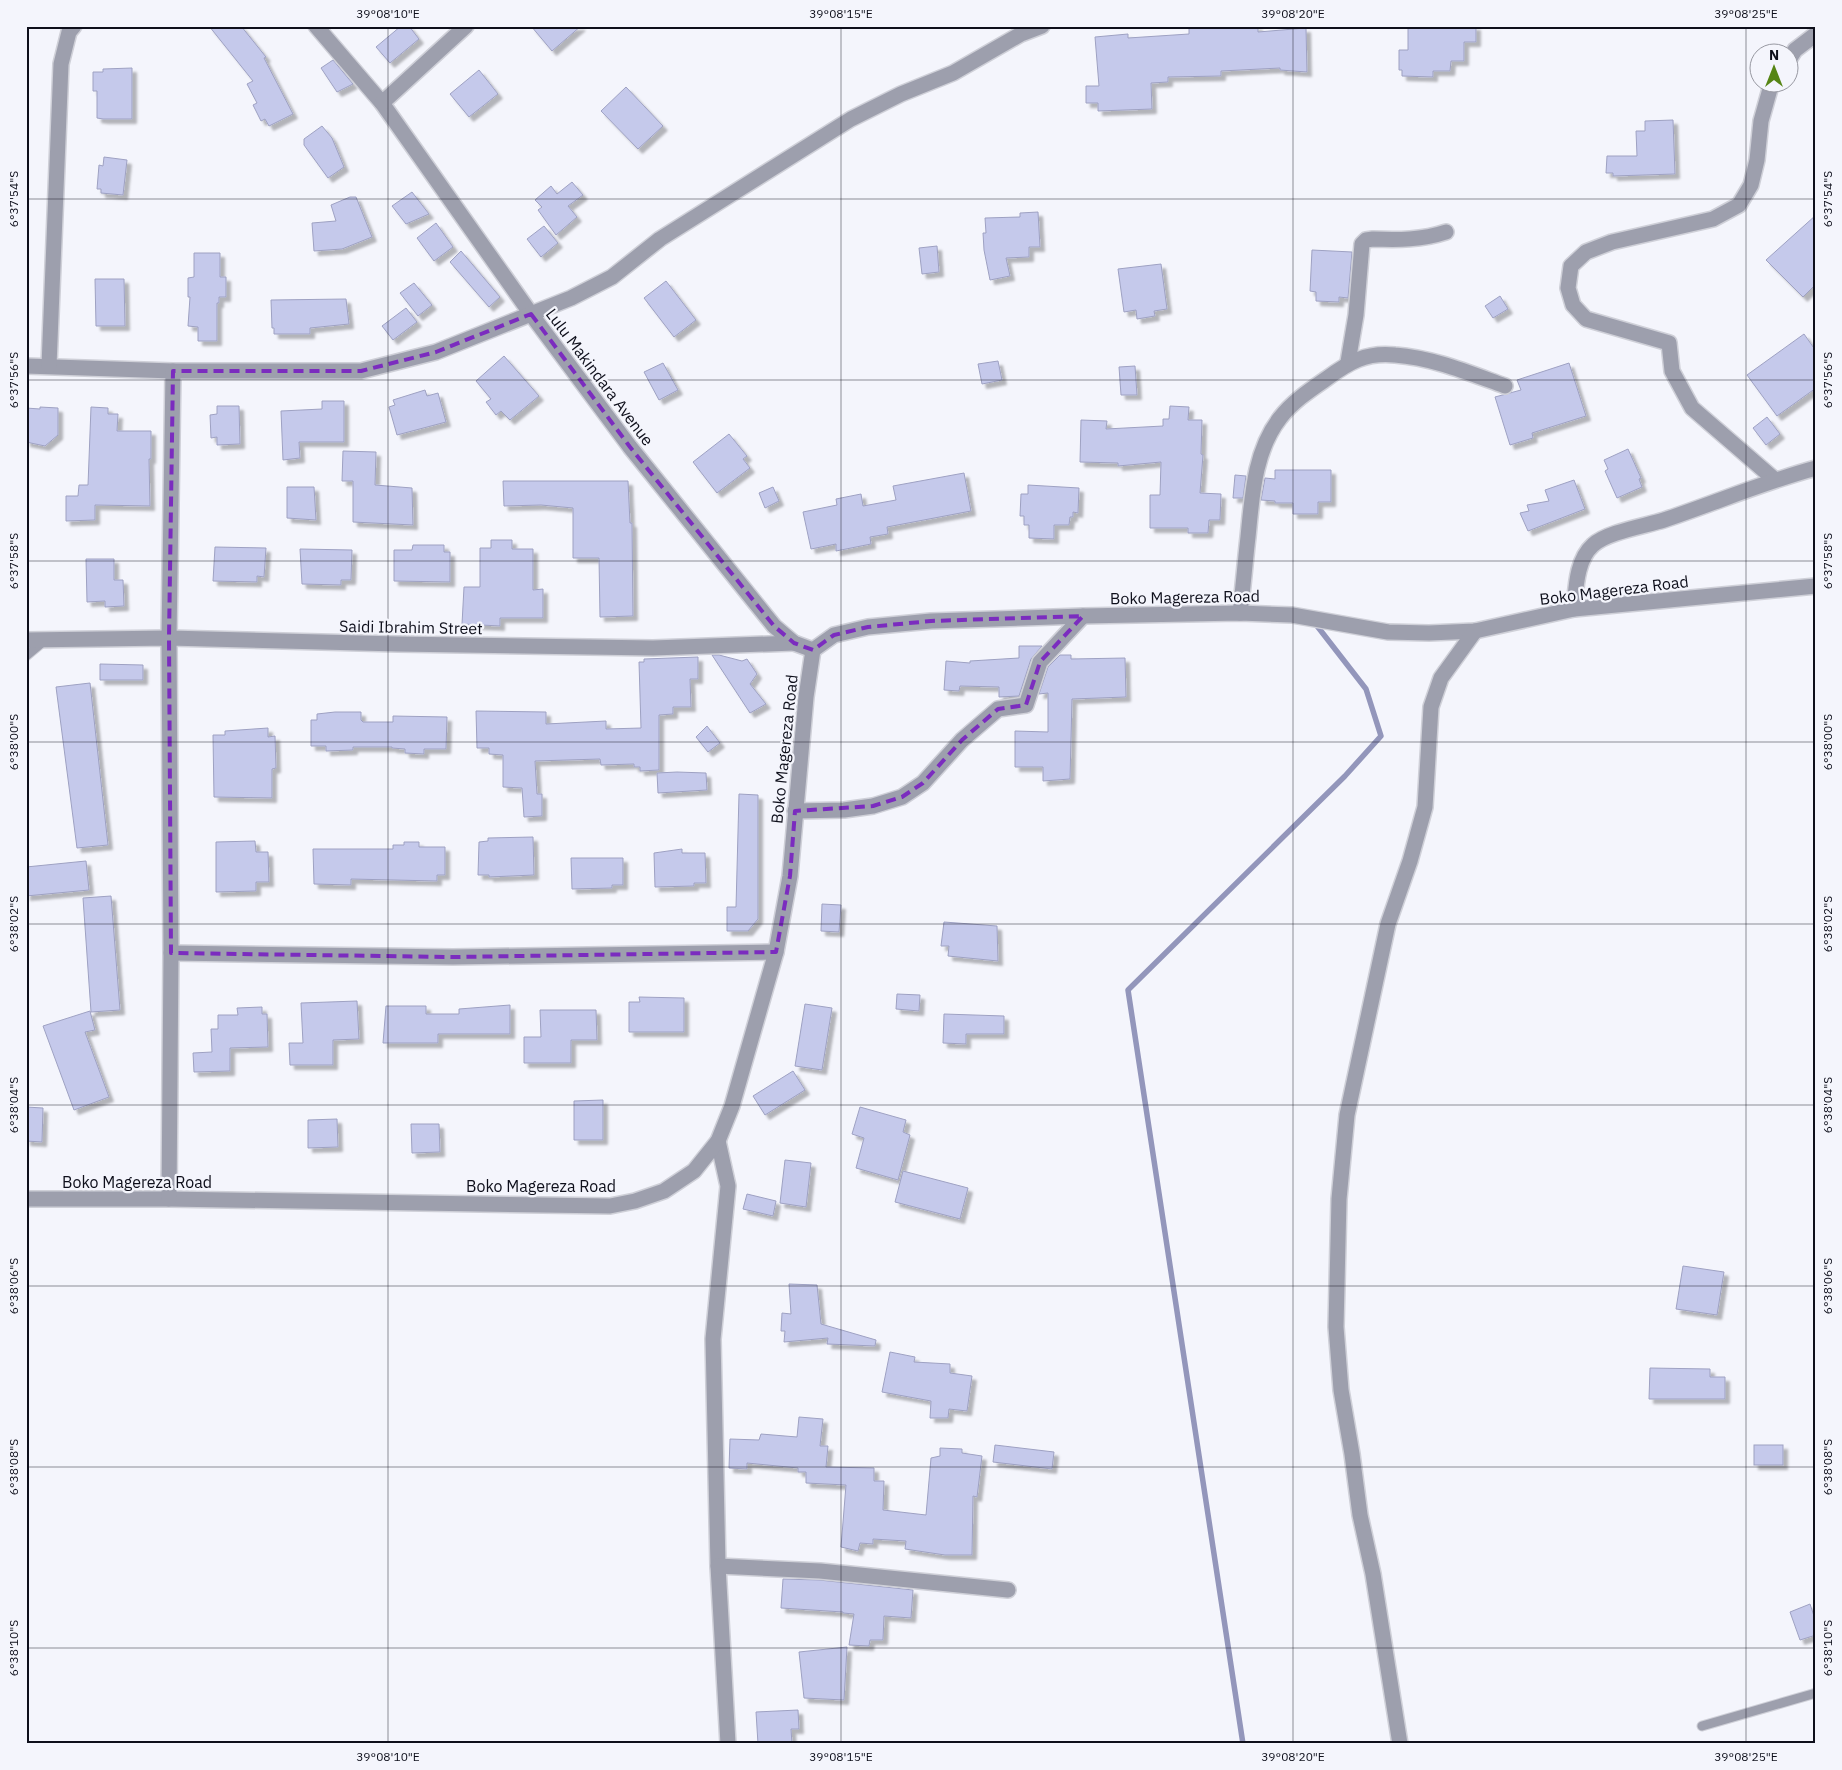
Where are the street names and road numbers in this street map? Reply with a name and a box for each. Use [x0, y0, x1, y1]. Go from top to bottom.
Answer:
street label: Lulu Makindara Avenue [542, 304, 658, 450]
street label: Boko Magereza Road [1538, 571, 1690, 609]
street label: Boko Magereza Road [1110, 586, 1260, 608]
street label: Saidi Ibrahim Street [339, 616, 483, 638]
street label: Boko Magereza Road [766, 673, 802, 825]
street label: Boko Magereza Road [62, 1172, 212, 1192]
street label: Boko Magereza Road [466, 1176, 616, 1196]

